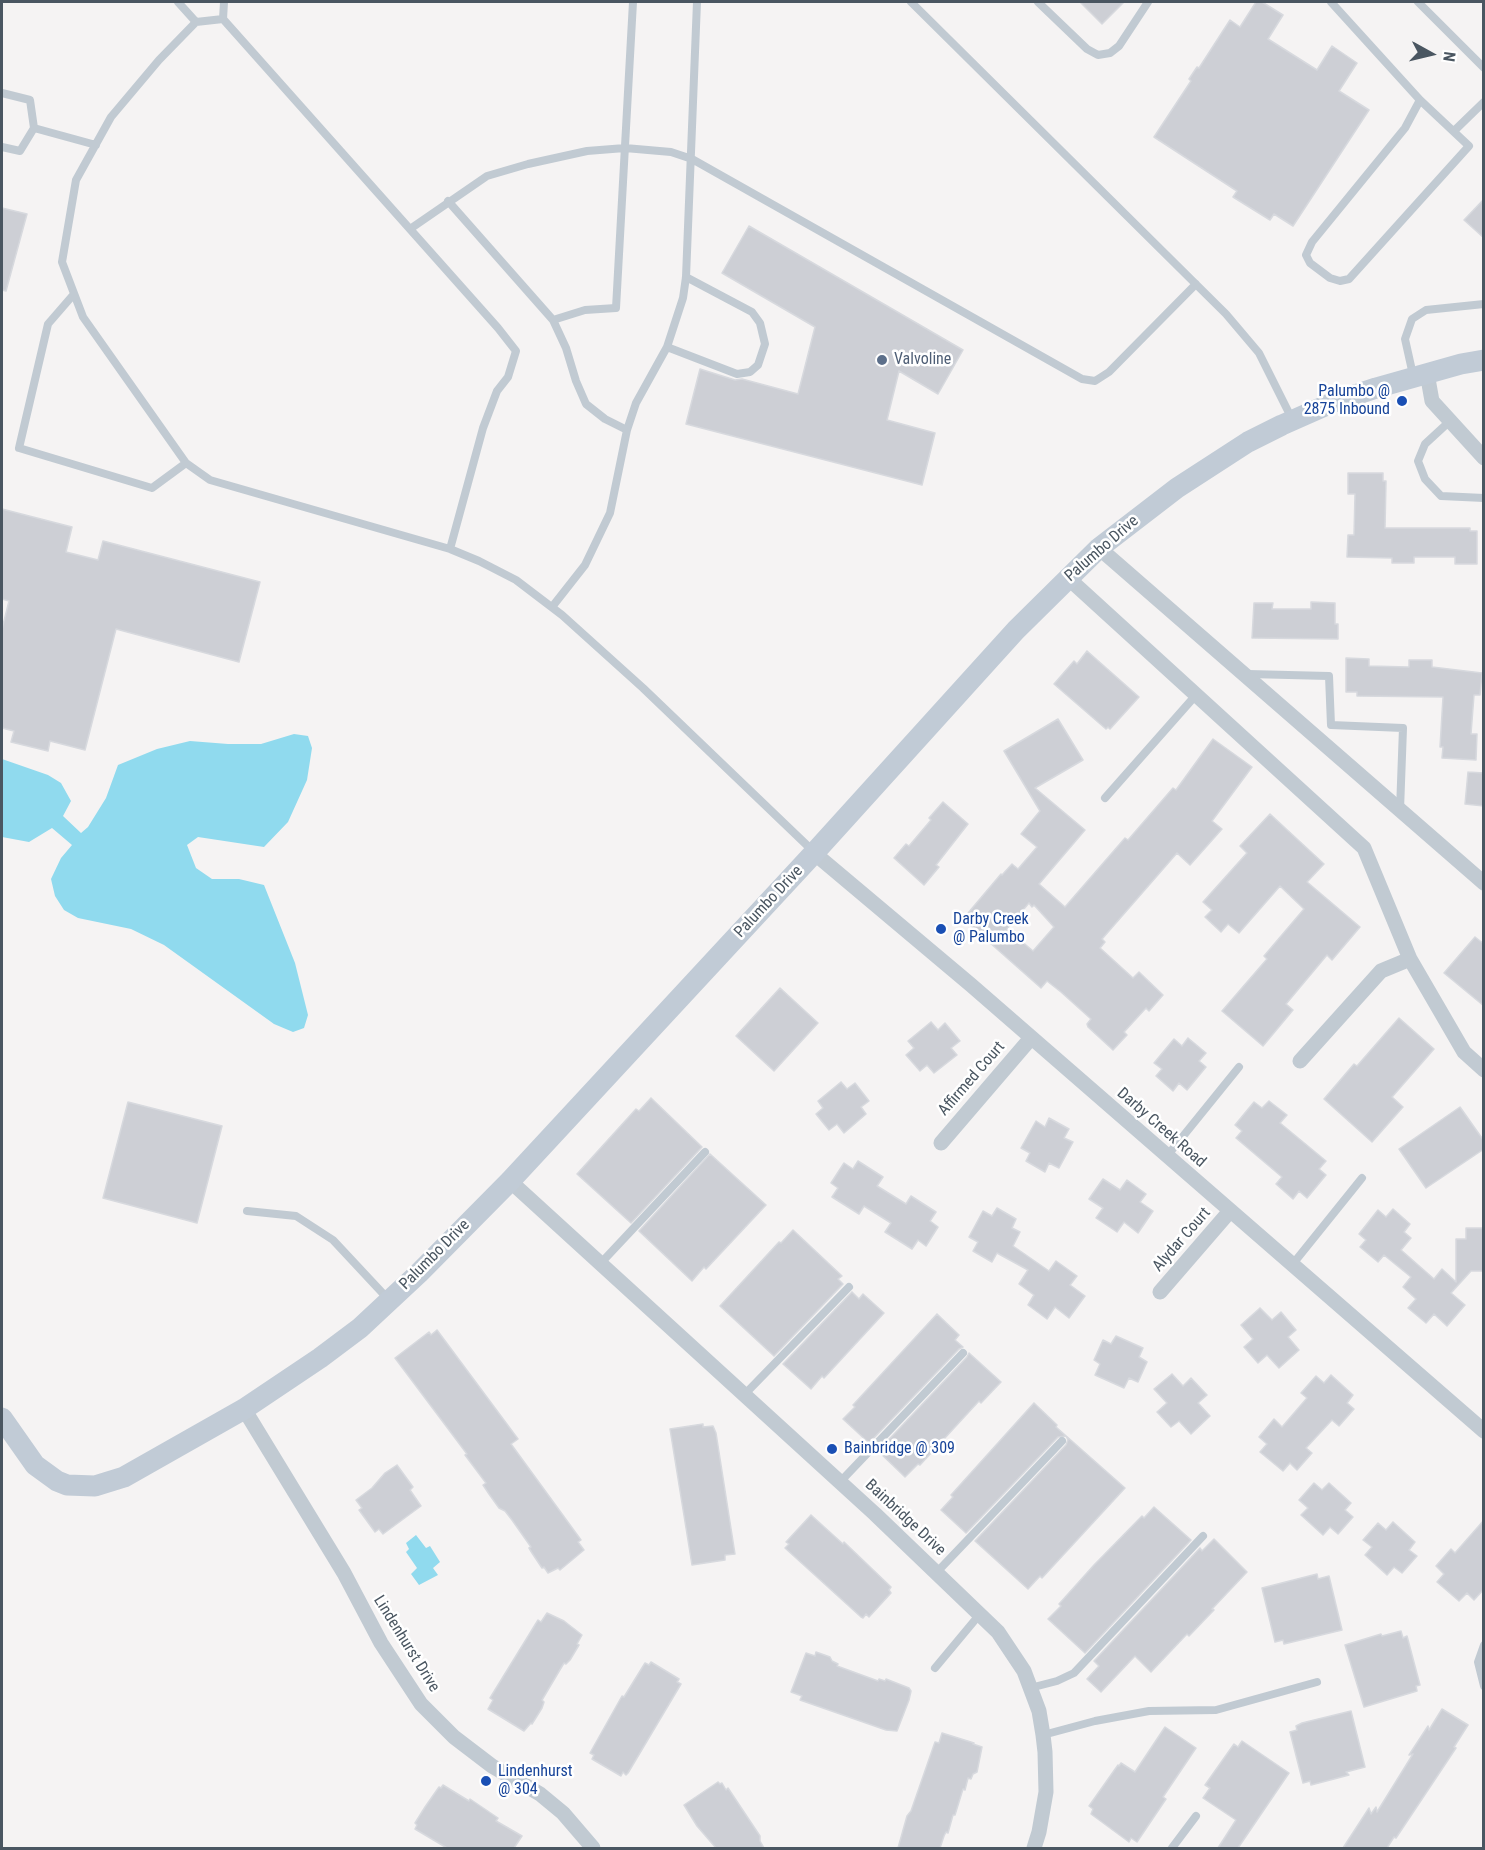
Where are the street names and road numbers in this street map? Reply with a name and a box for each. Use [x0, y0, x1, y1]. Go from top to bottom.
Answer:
street label: Palumbo Drive [1061, 512, 1143, 586]
street label: Palumbo Drive [731, 862, 807, 942]
street label: Affirmed Court [935, 1038, 1009, 1120]
street label: Darby Creek Road [1113, 1084, 1209, 1172]
street label: Alydar Court [1149, 1204, 1215, 1276]
street label: Palumbo Drive [396, 1216, 474, 1294]
street label: Bainbridge Drive [861, 1476, 949, 1560]
street label: Lindenhurst Drive [369, 1592, 443, 1696]

